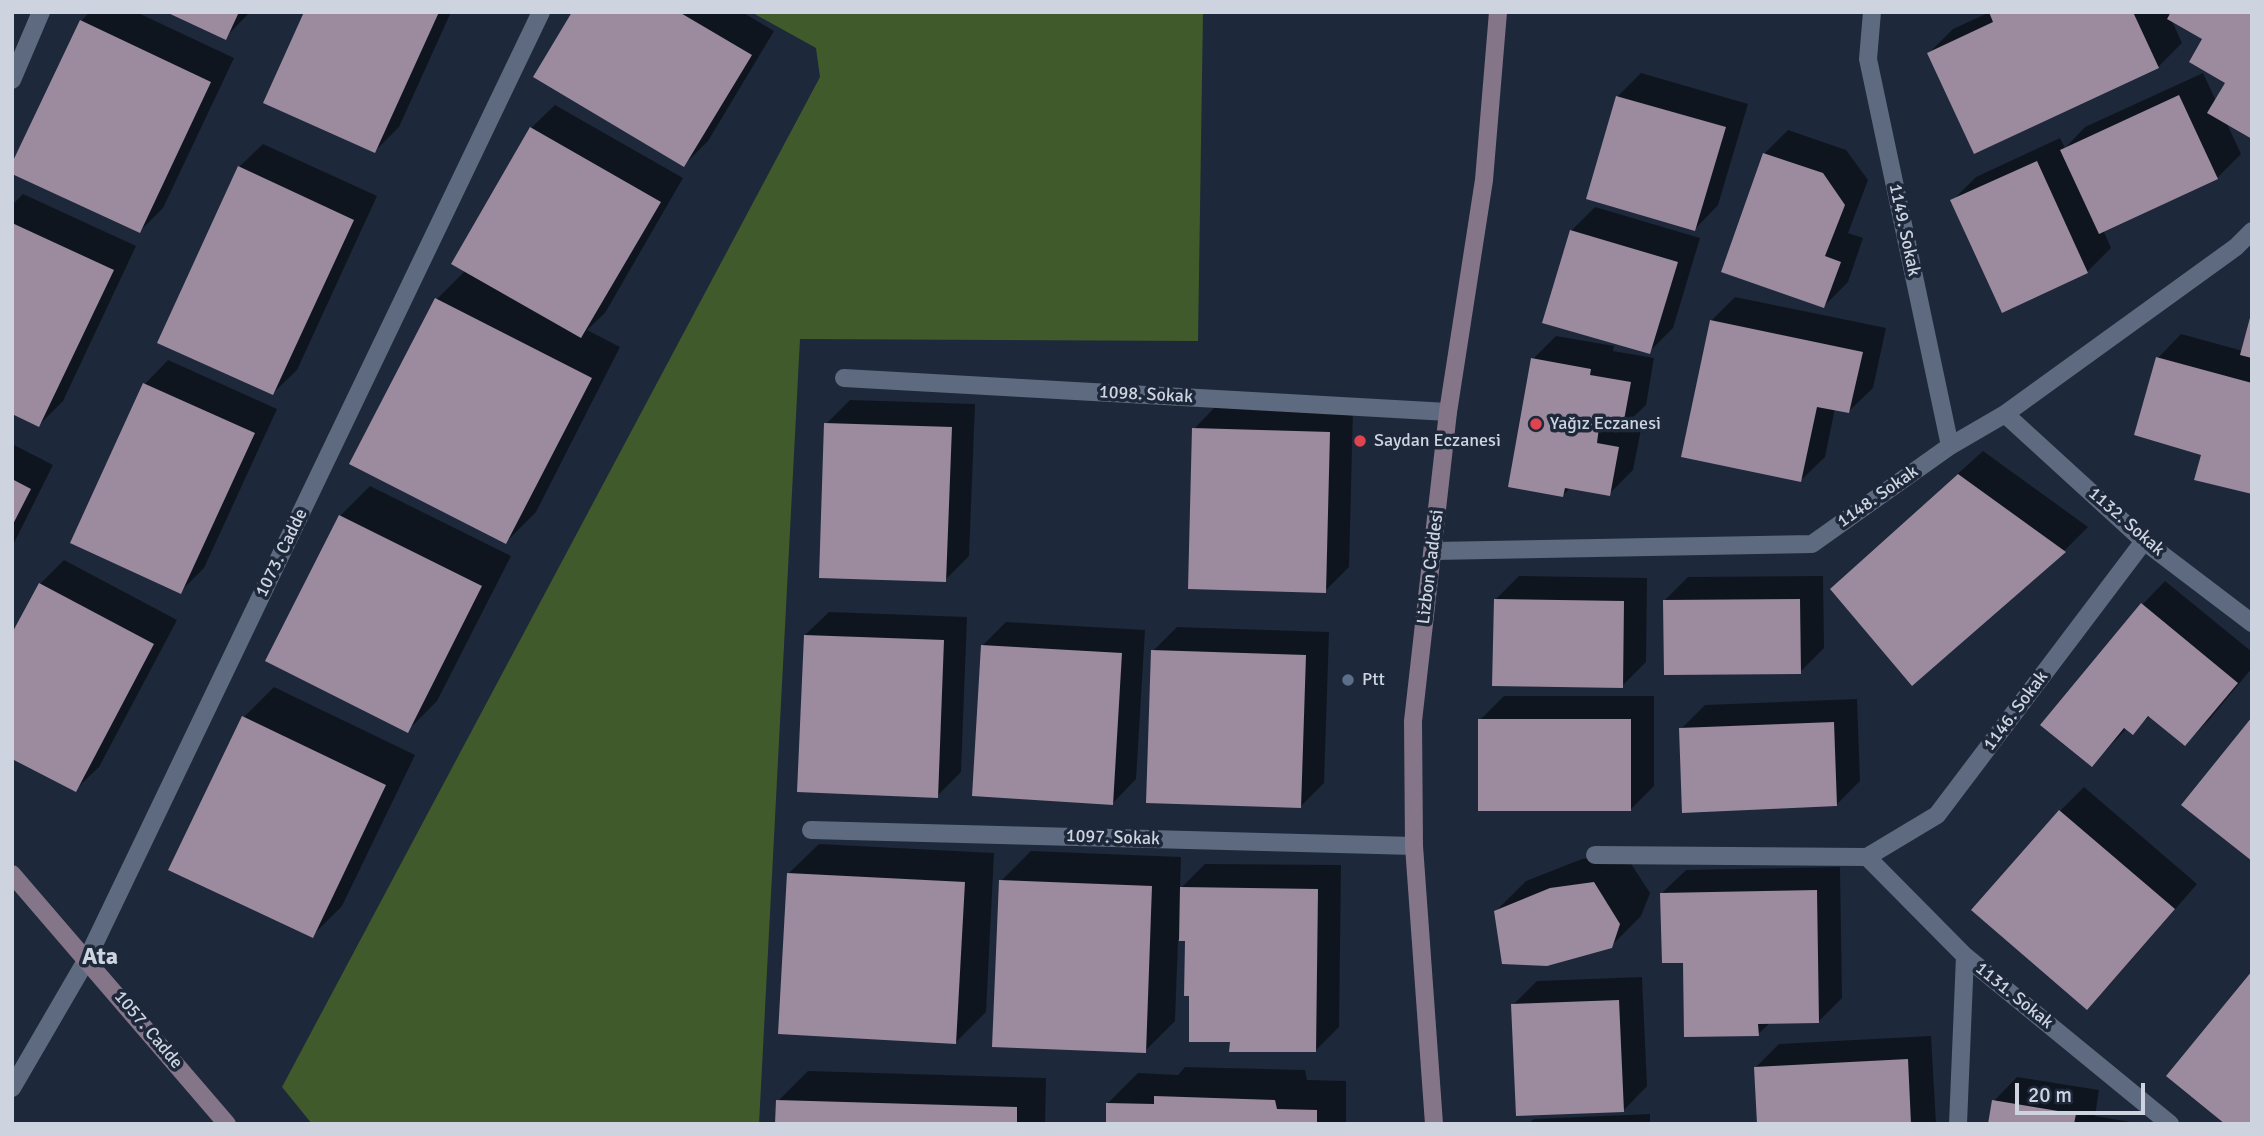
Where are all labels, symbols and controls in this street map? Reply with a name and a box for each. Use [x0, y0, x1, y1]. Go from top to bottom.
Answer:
street label: 1149. Sokak [1884, 182, 1924, 278]
street label: 1098. Sokak [1098, 382, 1194, 408]
place label: Yağız Eczanesi [1550, 413, 1661, 435]
marker: Yağız Eczanesi [1528, 416, 1544, 432]
place label: Saydan Eczanesi [1374, 430, 1501, 452]
marker: Saydan Eczanesi [1352, 433, 1368, 449]
street label: 1148. Sokak [1833, 461, 1923, 533]
street label: 1132. Sokak [2083, 483, 2169, 561]
street label: 1073. Cadde [251, 505, 313, 601]
street label: Lizbon Caddesi [1413, 508, 1449, 626]
street label: 1146. Sokak [1979, 667, 2053, 755]
place label: Ptt [1362, 669, 1385, 691]
marker: Ptt [1340, 672, 1356, 688]
street label: 1097. Sokak [1066, 826, 1160, 850]
district label: Ata [82, 944, 118, 972]
street label: 1131. Sokak [1971, 958, 2057, 1034]
street label: 1057. Cadde [109, 986, 187, 1074]
scale bar [2019, 1070, 2148, 1114]
text: 20 m [2028, 1082, 2072, 1108]

